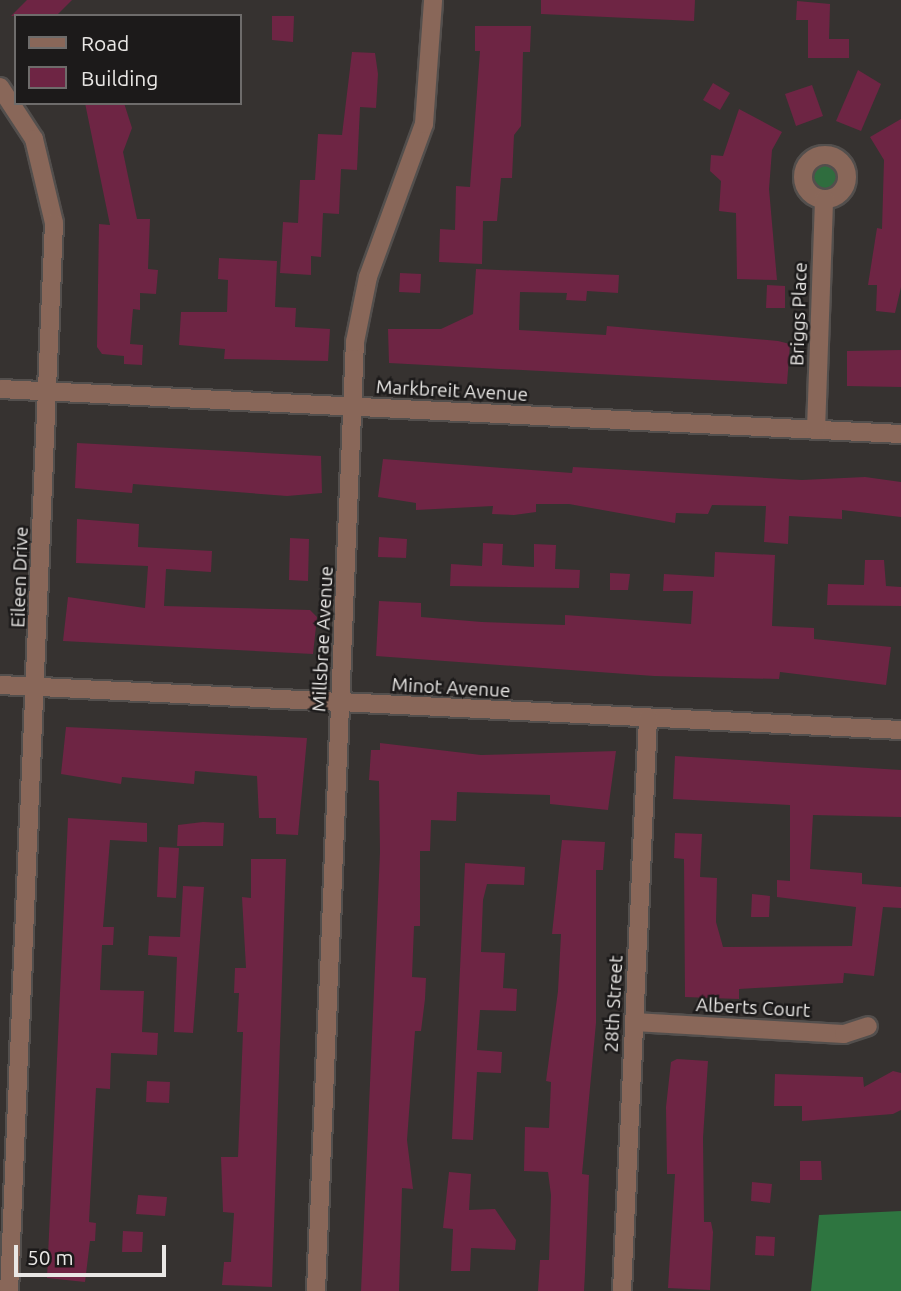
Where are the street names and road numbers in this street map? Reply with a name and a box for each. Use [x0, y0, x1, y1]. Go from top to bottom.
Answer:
street label: Briggs Place [786, 262, 812, 366]
street label: Markbreit Avenue [375, 376, 529, 406]
street label: Eileen Drive [7, 526, 33, 628]
street label: Millsbrae Avenue [308, 565, 338, 713]
street label: Minot Avenue [391, 674, 511, 702]
street label: 28th Street [600, 955, 628, 1053]
street label: Alberts Court [695, 994, 811, 1022]

